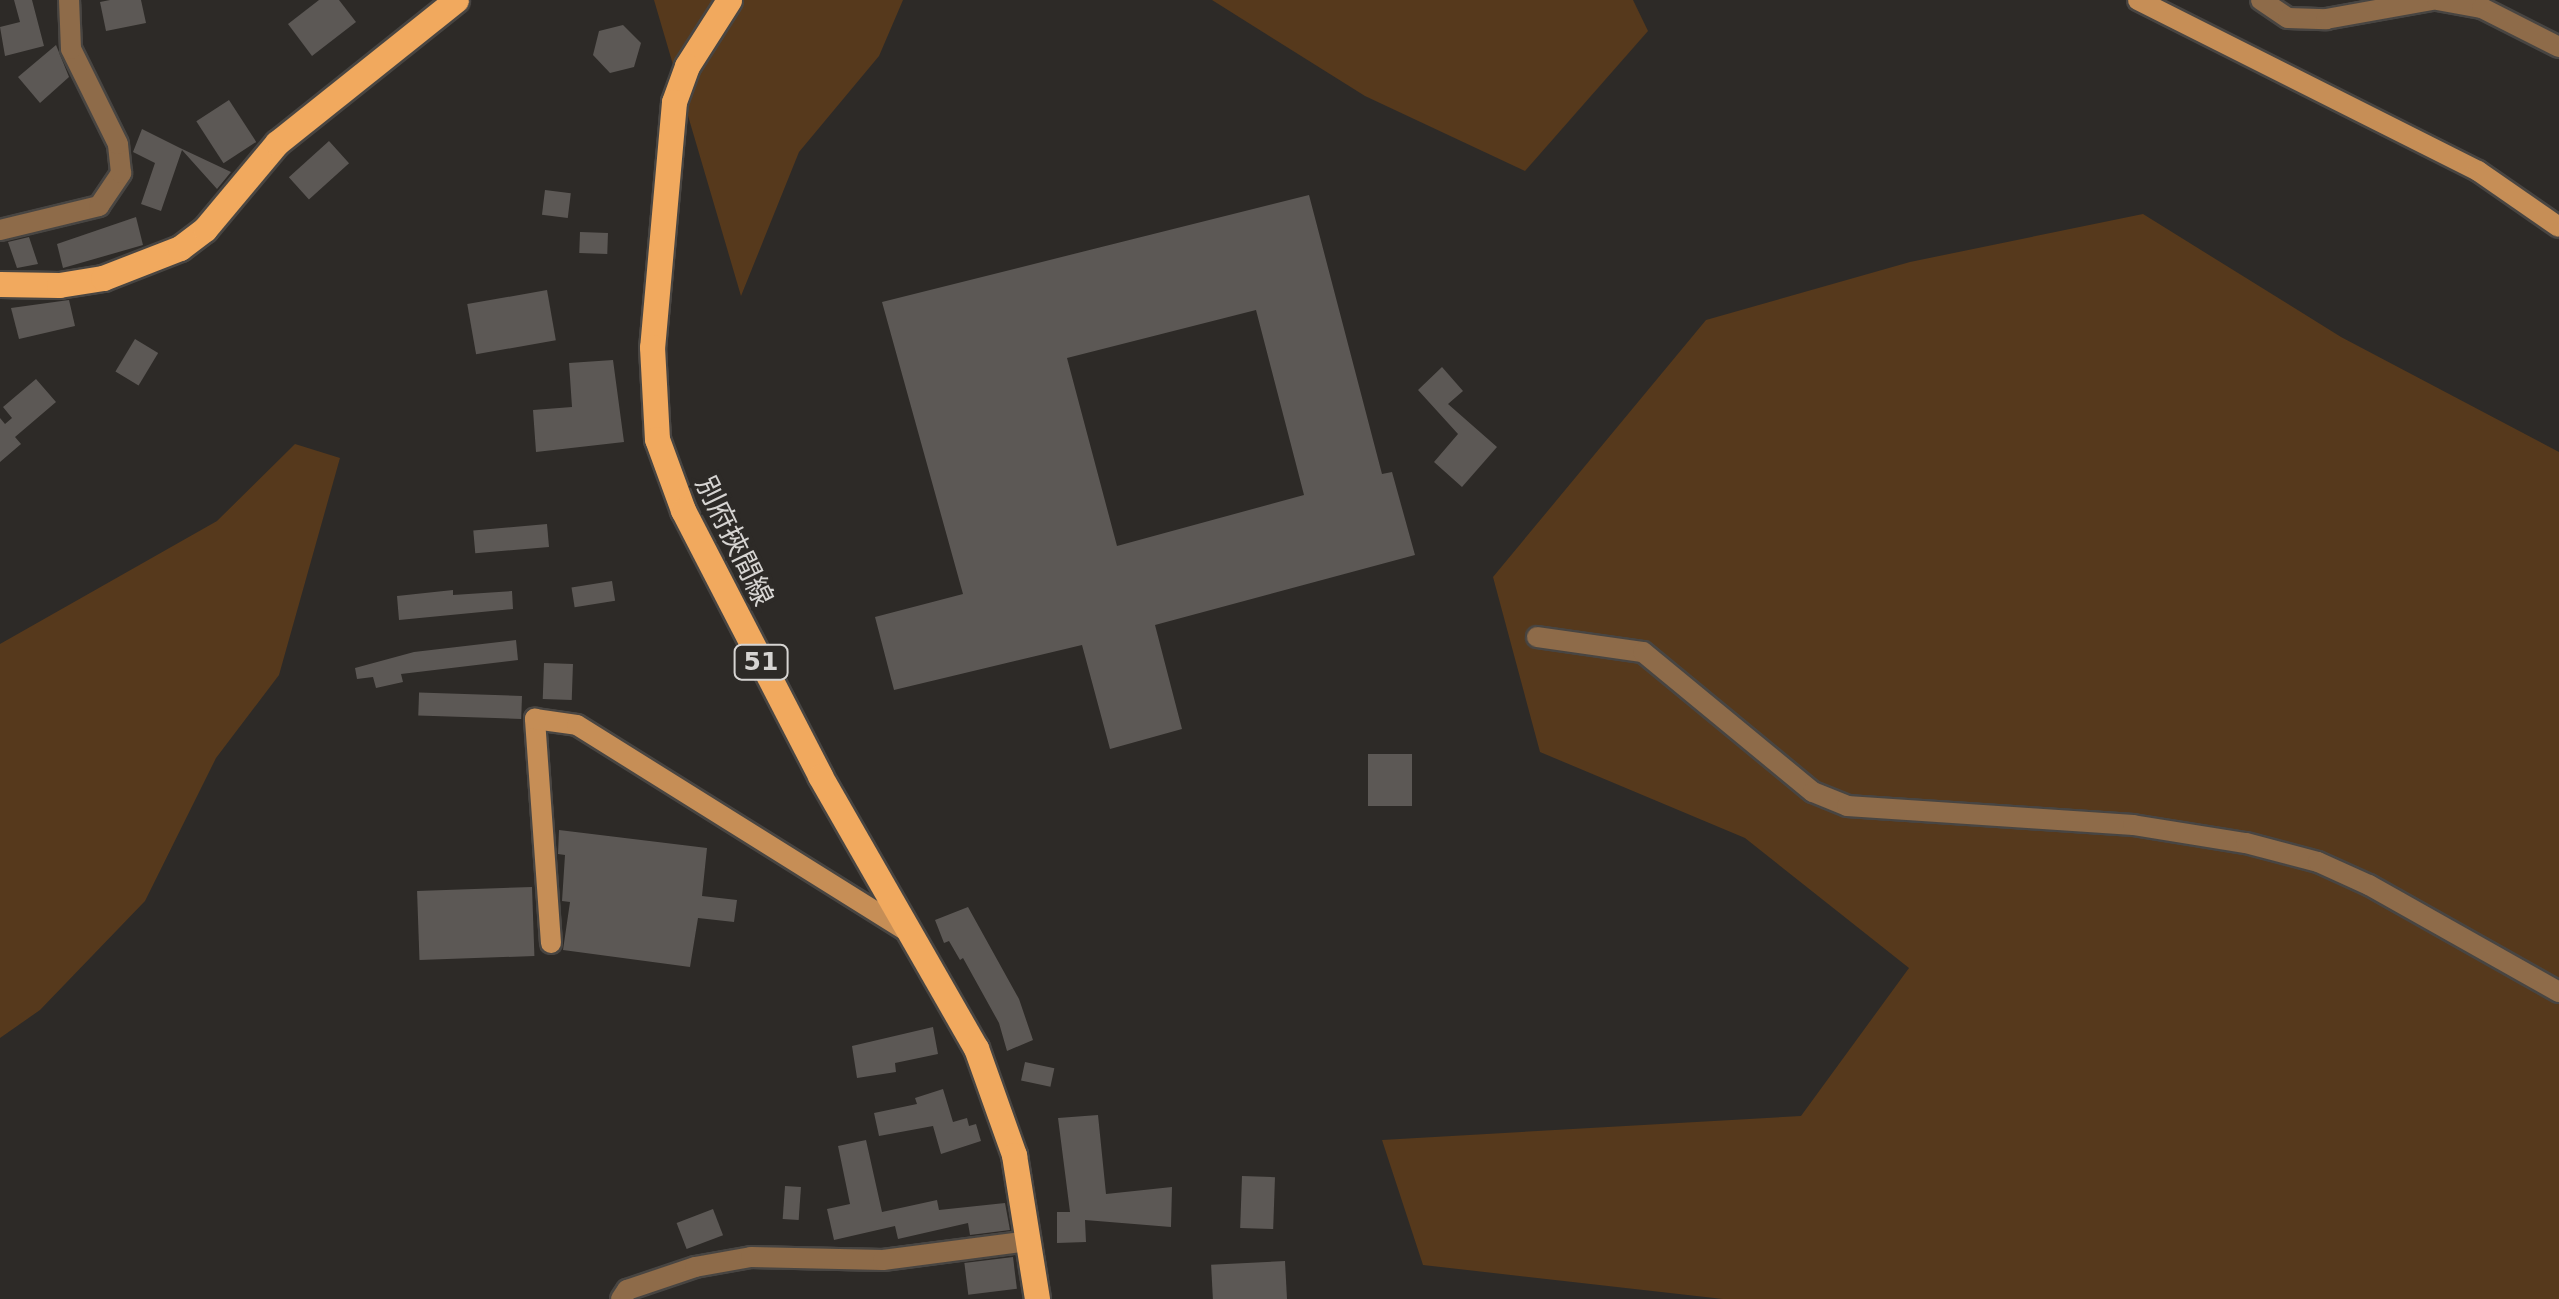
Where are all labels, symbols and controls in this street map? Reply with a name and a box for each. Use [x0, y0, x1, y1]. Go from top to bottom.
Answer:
street label: 別府挾間線 [688, 471, 780, 611]
road number: 51 [734, 642, 788, 682]

